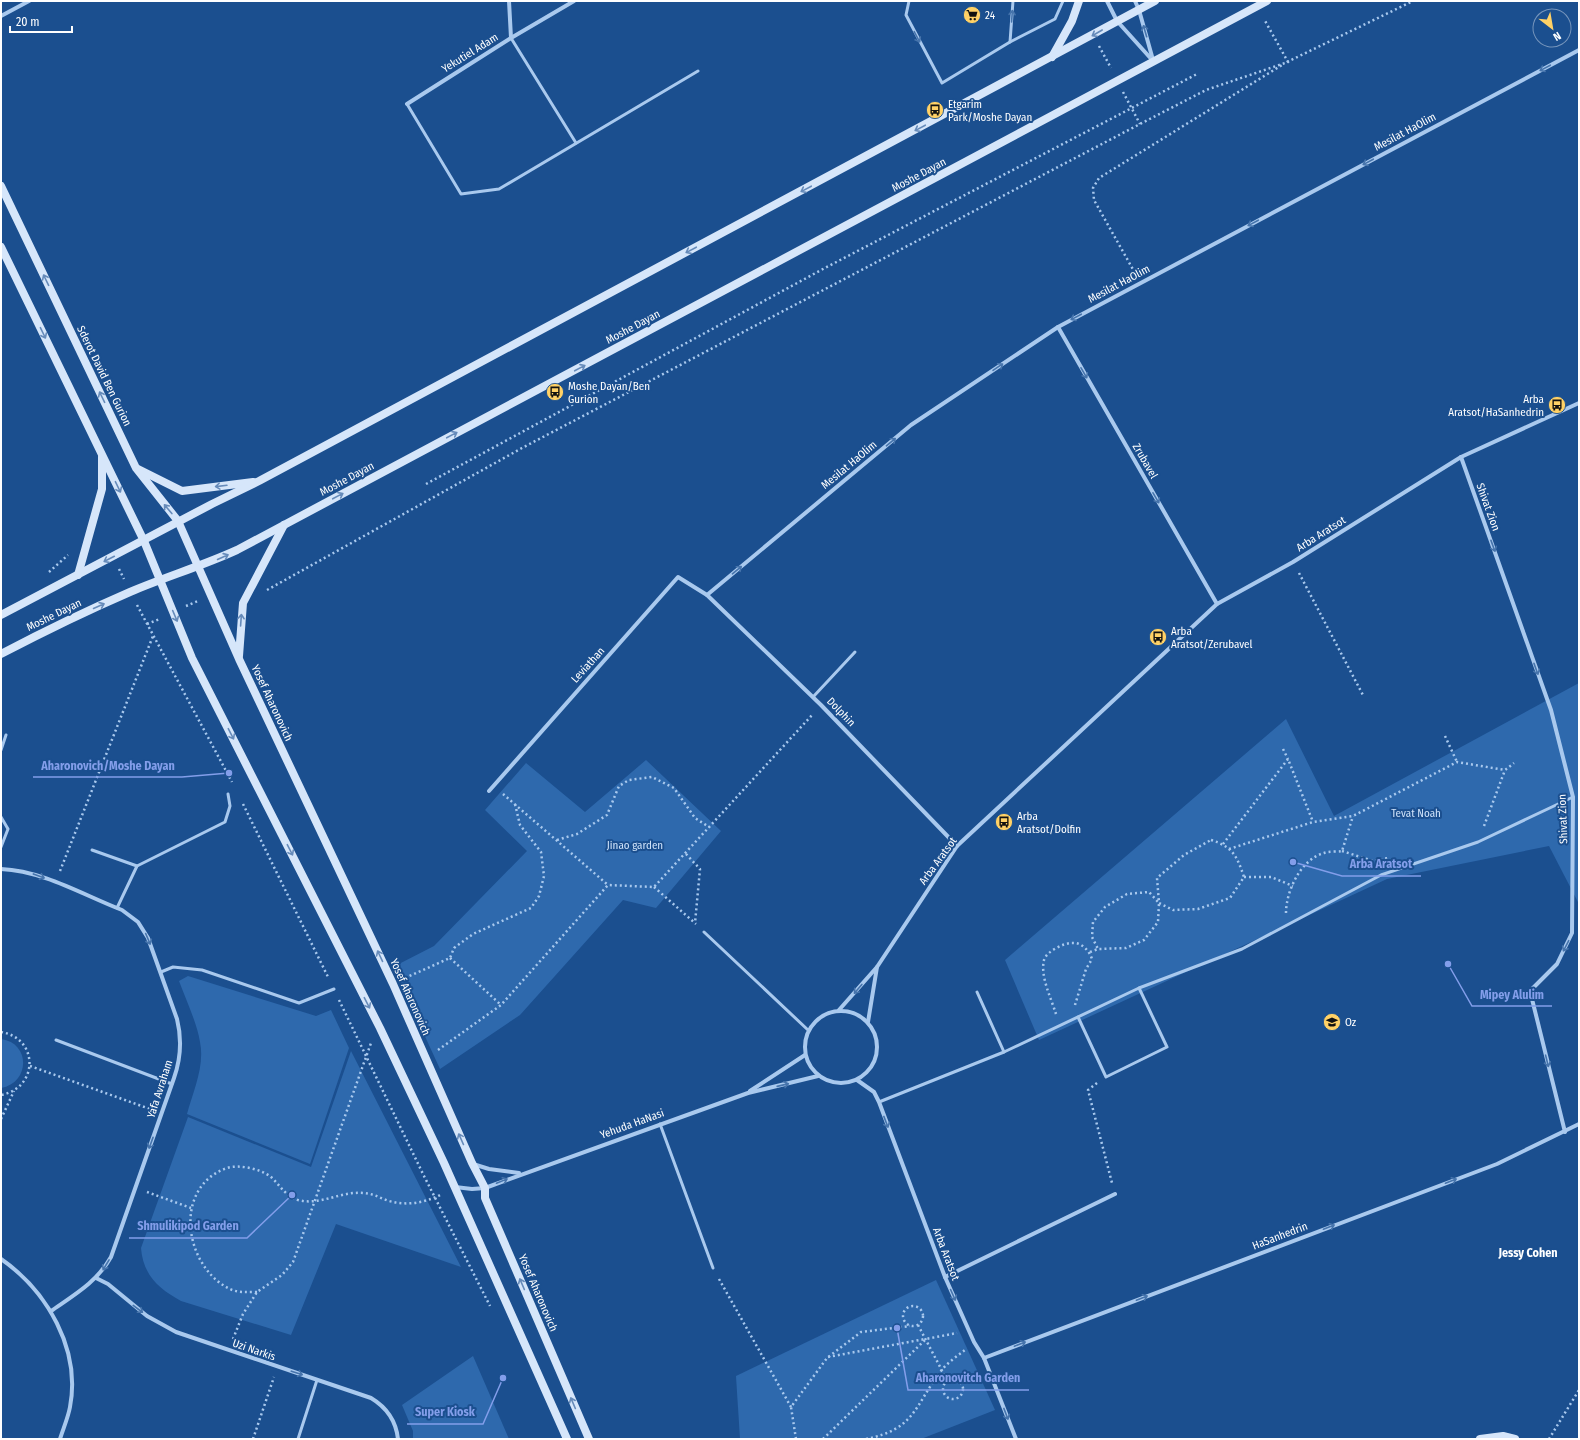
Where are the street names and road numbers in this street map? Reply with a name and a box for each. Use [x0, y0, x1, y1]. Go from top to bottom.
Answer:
street label: Yekutiel Adam [439, 31, 501, 75]
street label: Mesilat HaOlim [1372, 110, 1438, 154]
street label: Moshe Dayan [890, 155, 948, 195]
street label: Mesilat HaOlim [1086, 262, 1152, 306]
street label: Moshe Dayan [604, 307, 662, 347]
street label: Sderot David Ben Gurion [74, 324, 134, 428]
street label: Mesilat HaOlim [819, 438, 879, 492]
street label: Zrubavel [1130, 441, 1160, 481]
street label: Moshe Dayan [318, 459, 376, 499]
street label: Shivat Zion [1473, 481, 1503, 533]
street label: Arba Aratsot [1294, 514, 1348, 554]
street label: Moshe Dayan [24, 596, 84, 634]
street label: Leviathan [569, 644, 607, 686]
street label: Yosef Aharonovich [249, 663, 295, 743]
street label: Dolphin [824, 695, 858, 729]
street label: Shivat Zion [1556, 794, 1570, 844]
street label: Arba Aratsot [916, 834, 960, 887]
street label: Yosef Aharonovich [387, 957, 433, 1037]
street label: Yafa Avraham [144, 1058, 176, 1120]
street label: Yehuda HaNasi [598, 1106, 666, 1142]
street label: HaSanhedrin [1250, 1219, 1310, 1253]
street label: Arba Aratsot [930, 1226, 962, 1283]
street label: Yosef Aharonovich [516, 1252, 560, 1334]
street label: Uzi Narkis [231, 1337, 277, 1364]

